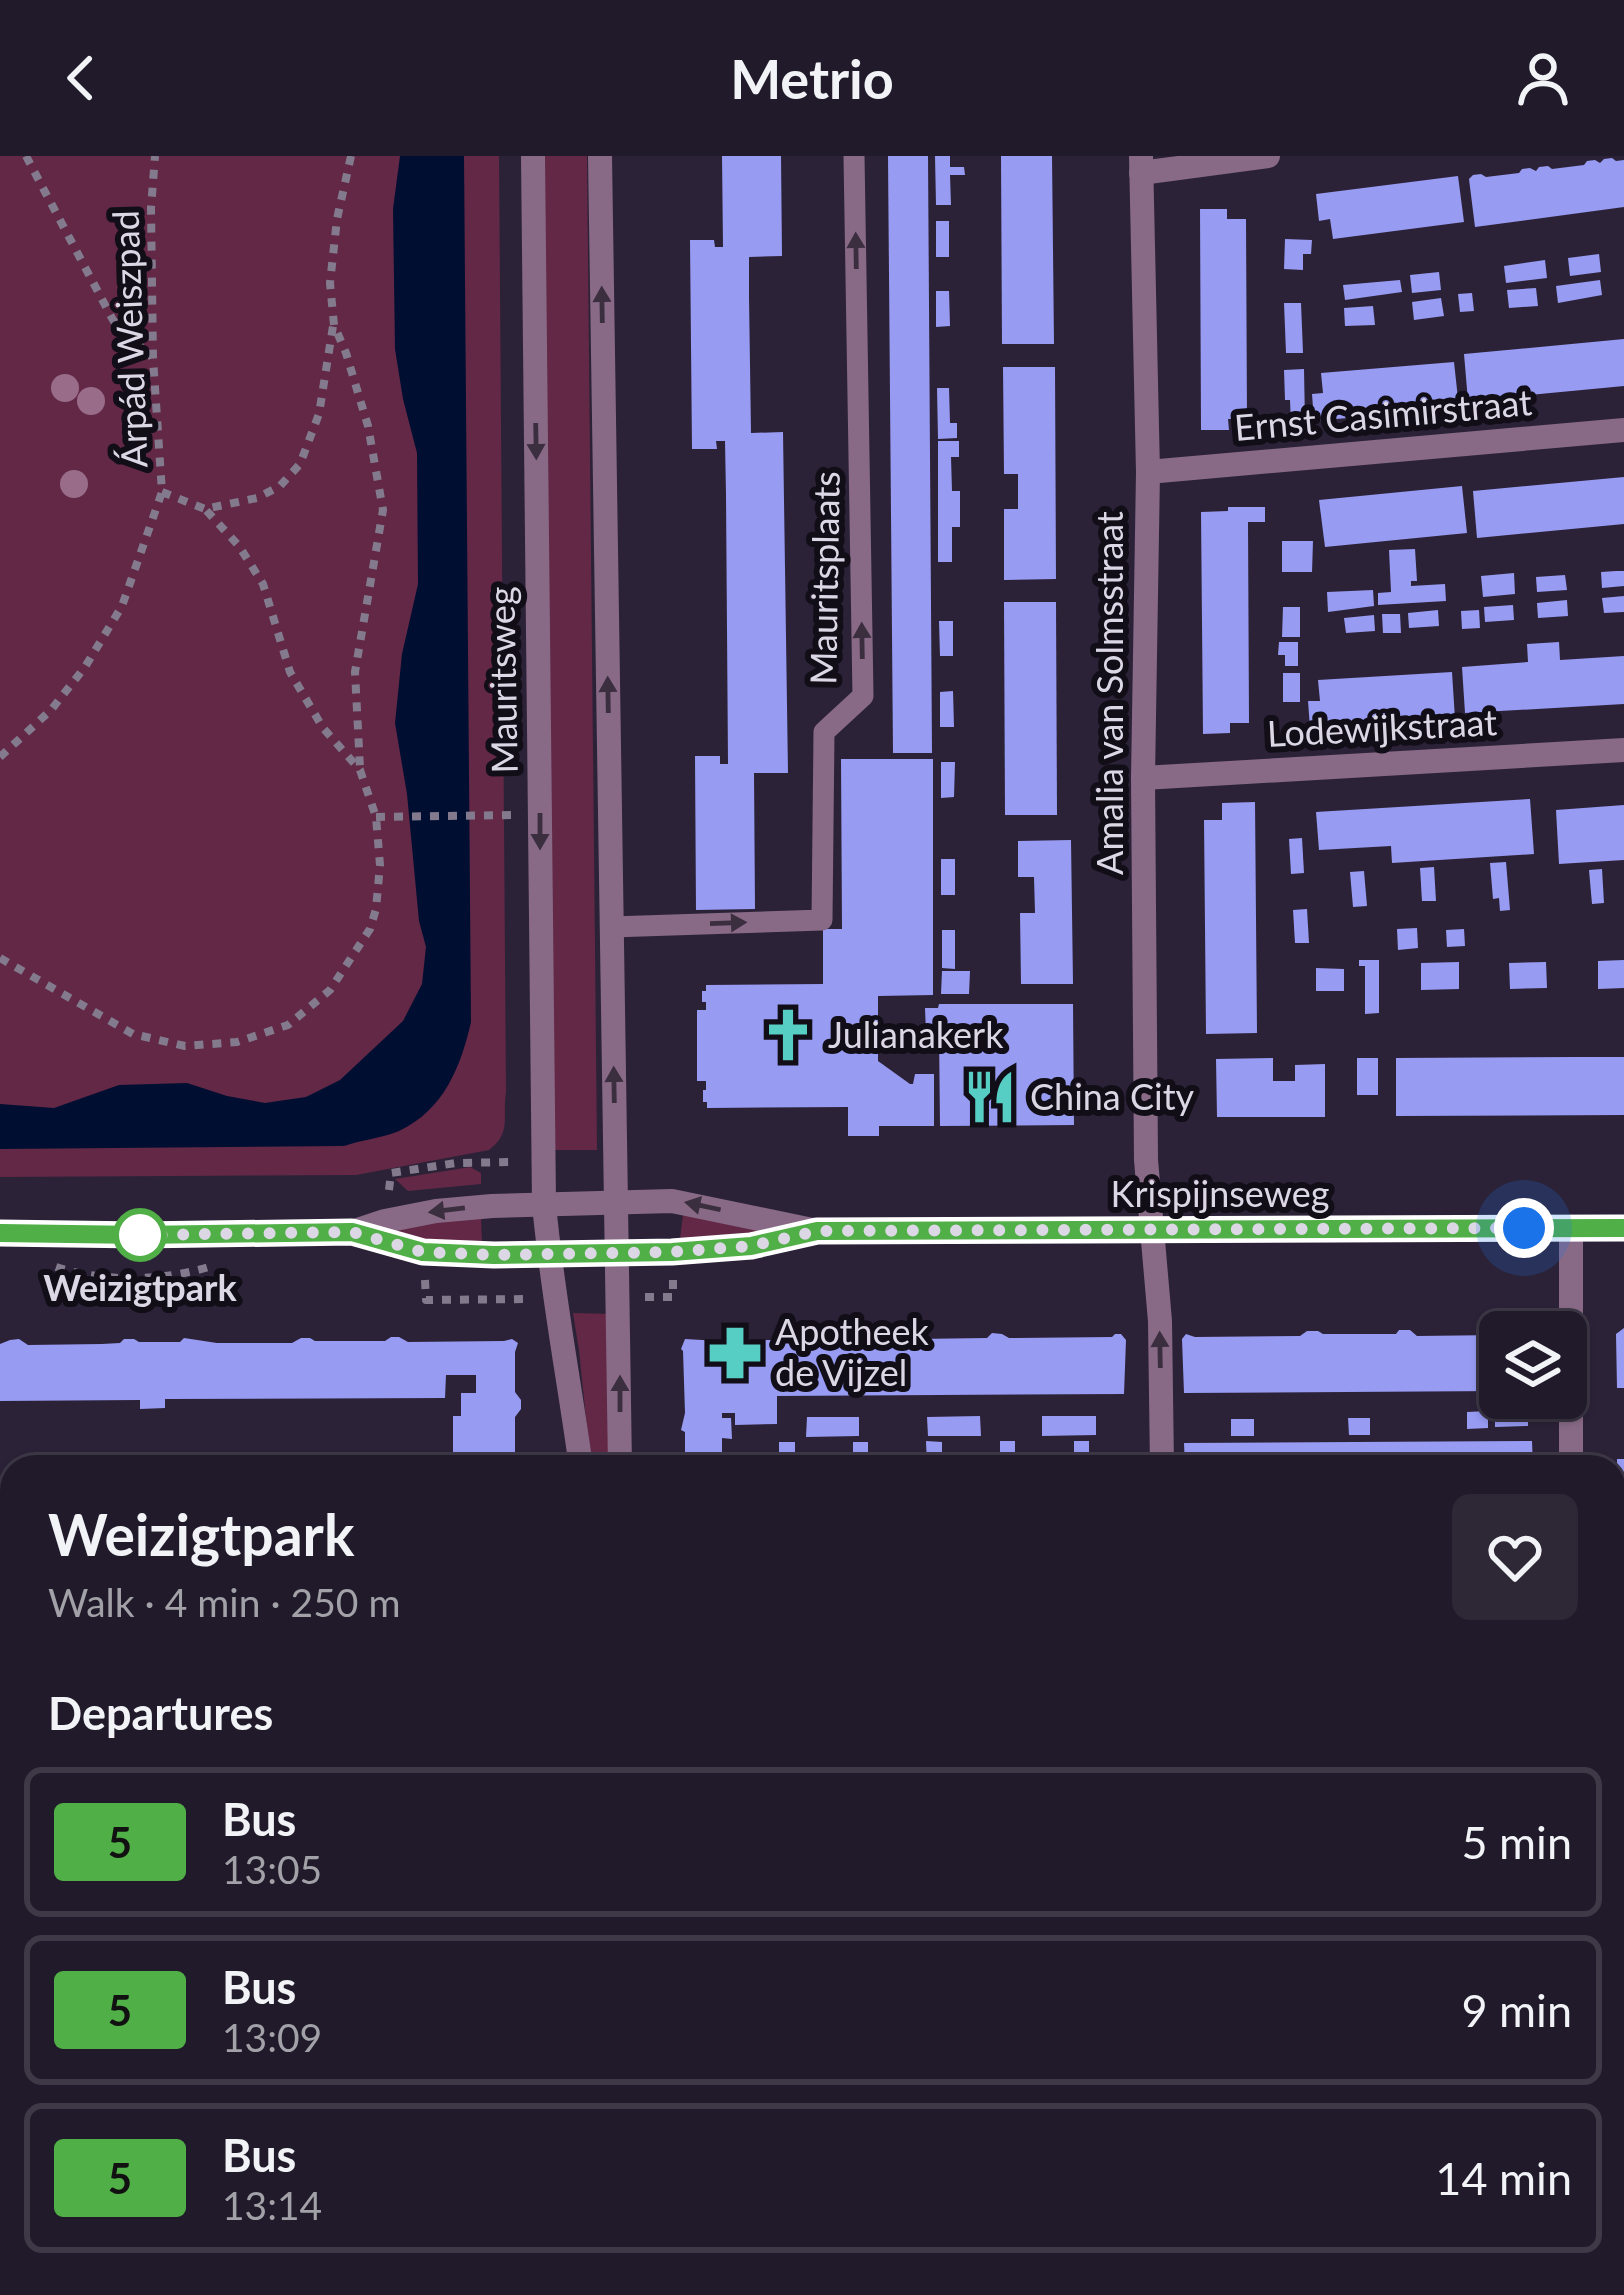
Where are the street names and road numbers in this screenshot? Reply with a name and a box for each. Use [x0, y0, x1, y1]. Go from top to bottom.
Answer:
street label: Árpád Weiszpad [103, 210, 155, 468]
street label: Ernst Casimirstraat [1232, 379, 1534, 449]
street label: Mauritsplaats [800, 471, 848, 685]
street label: Amalia van Solmsstraat [1087, 511, 1131, 875]
street label: Mauritsweg [478, 586, 526, 774]
street label: Lodewijkstraat [1266, 699, 1498, 755]
street label: Krispijnseweg [1111, 1171, 1329, 1215]

